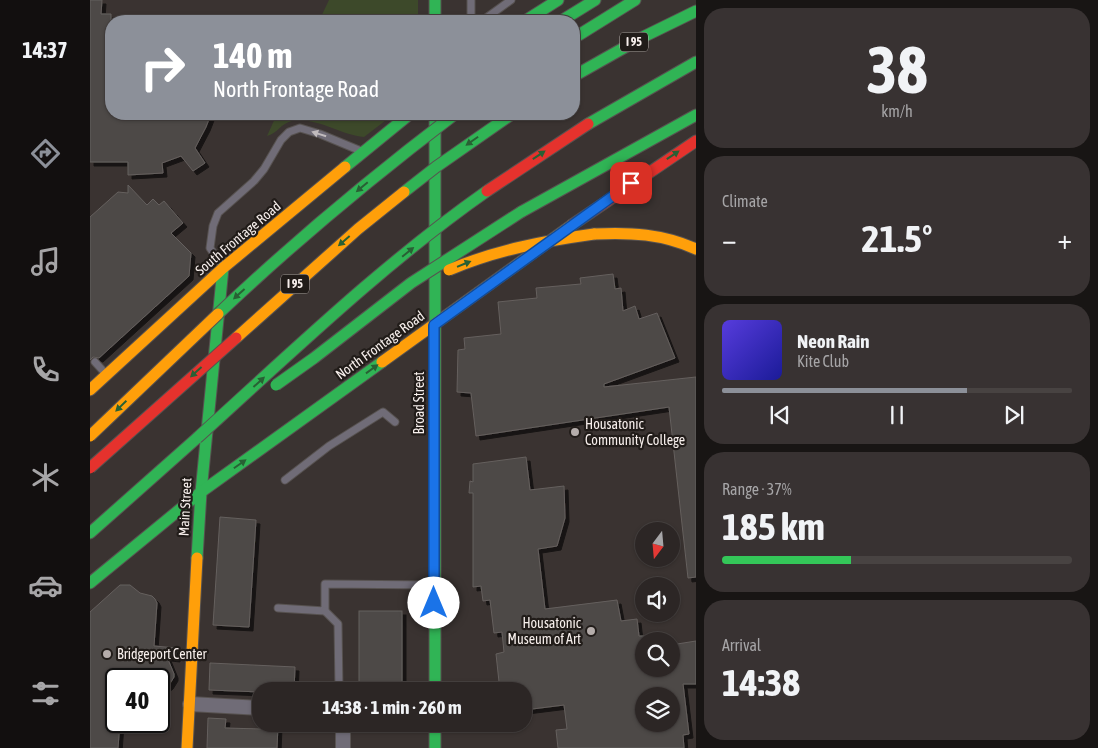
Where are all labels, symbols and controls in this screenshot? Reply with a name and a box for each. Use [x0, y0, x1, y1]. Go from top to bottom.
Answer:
road number: I 95 [620, 32, 648, 52]
text: 38 [866, 32, 928, 107]
icon: right [130, 35, 195, 100]
text: 140 m [213, 35, 292, 75]
text: 14:37 [22, 37, 68, 63]
text: North Frontage Road [213, 76, 379, 102]
text: km/h [881, 102, 913, 120]
one-way arrow [311, 130, 326, 137]
icon: directions [28, 136, 63, 171]
one-way arrow [465, 136, 479, 146]
one-way arrow [667, 150, 680, 160]
one-way arrow [532, 151, 546, 160]
pin [610, 162, 652, 204]
icon: arrive [617, 169, 645, 197]
one-way arrow [355, 182, 368, 193]
text: Climate [722, 192, 768, 210]
street label: South Frontage Road [192, 198, 284, 278]
text: 21.5° [862, 217, 932, 260]
text: − [722, 223, 737, 255]
text: + [1057, 223, 1072, 255]
one-way arrow [338, 235, 350, 247]
icon: music [28, 244, 63, 279]
one-way arrow [401, 246, 414, 257]
one-way arrow [457, 260, 472, 267]
road number: I 95 [281, 274, 309, 294]
one-way arrow [234, 288, 246, 300]
street label: North Frontage Road [333, 307, 427, 383]
text: Neon Rain [797, 330, 869, 352]
icon: phone [28, 352, 63, 387]
text: Kite Club [797, 352, 849, 370]
one-way arrow [365, 364, 378, 375]
one-way arrow [190, 367, 203, 378]
street label: Broad Street [411, 371, 427, 435]
one-way arrow [253, 376, 265, 388]
one-way arrow [115, 400, 127, 412]
icon: previous [766, 401, 794, 429]
icon: pause [883, 401, 911, 429]
icon: next [1000, 401, 1028, 429]
place label: Housatonic Community College [585, 416, 685, 448]
marker: Housatonic Community College [569, 426, 581, 438]
one-way arrow [234, 459, 247, 469]
icon: climate [28, 460, 63, 495]
street label: Main Street [175, 477, 195, 537]
text: Range · 37% [722, 480, 792, 498]
text: 185 km [722, 505, 825, 548]
north arrow [635, 522, 680, 568]
map controls [635, 522, 680, 732]
icon: car [28, 568, 63, 603]
position arrow [407, 576, 459, 628]
button: sound [635, 577, 680, 622]
place label: Housatonic Museum of Art [508, 615, 582, 647]
marker: Housatonic Museum of Art [585, 625, 597, 637]
button: search [635, 632, 680, 677]
text: Arrival [722, 636, 761, 654]
place label: Bridgeport Center [117, 646, 208, 662]
marker: Bridgeport Center [101, 648, 113, 660]
text: 14:38 [722, 661, 800, 704]
speed limit sign: 40 [105, 668, 170, 733]
icon: filters [28, 676, 63, 711]
button: layers [635, 687, 680, 732]
text: 14:38 · 1 min · 260 m [322, 696, 462, 718]

